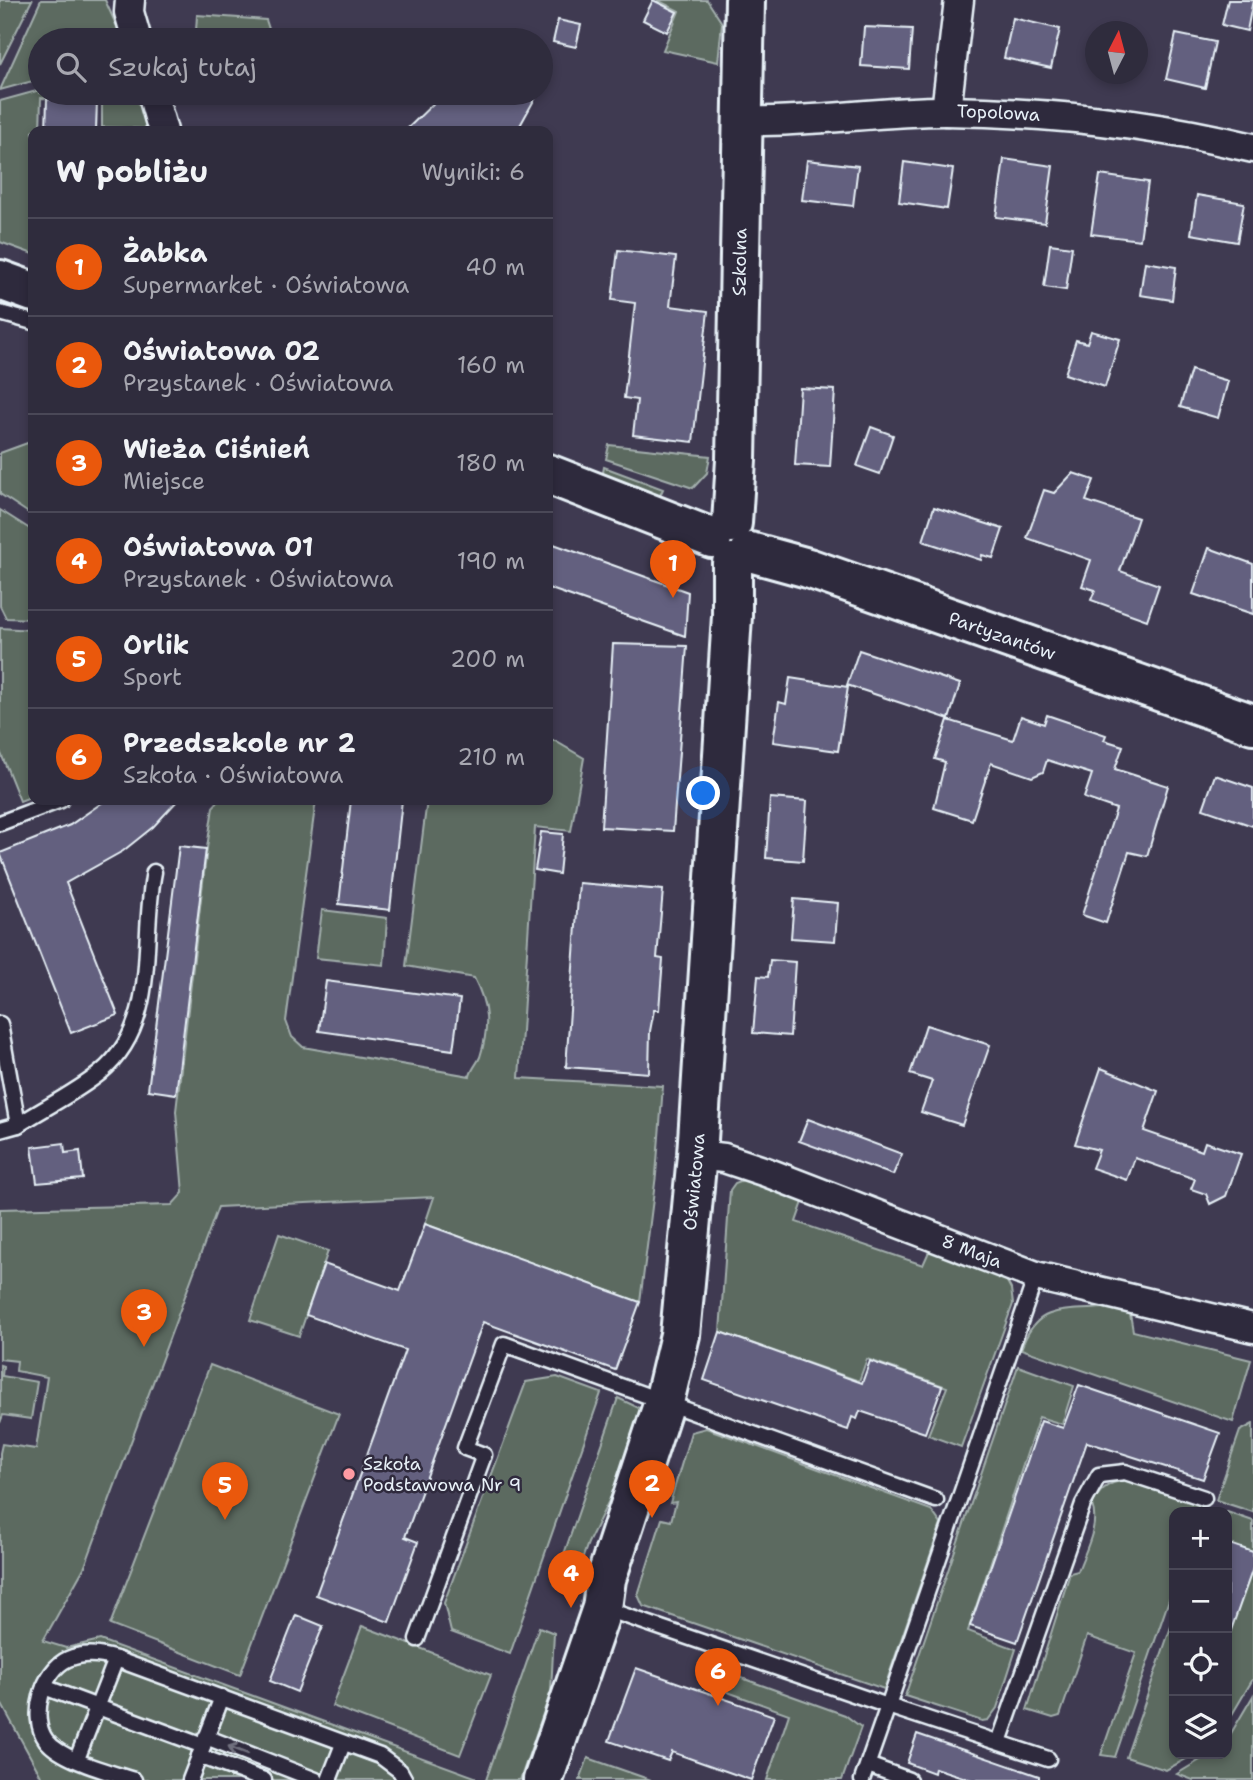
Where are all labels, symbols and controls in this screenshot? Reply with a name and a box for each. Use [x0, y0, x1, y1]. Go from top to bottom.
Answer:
north arrow [1085, 21, 1148, 84]
search box [28, 28, 553, 105]
icon: search [52, 48, 90, 86]
text: Szukaj tutaj [108, 49, 257, 84]
street label: Topolowa [957, 99, 1041, 127]
text: W pobliżu [56, 151, 208, 192]
text: Wyniki: 6 [421, 157, 525, 187]
street label: Szkolna [727, 228, 753, 296]
text: Żabka [123, 235, 208, 270]
text: 1 [74, 252, 84, 282]
text: 40 m [465, 252, 525, 282]
text: Supermarket · Oświatowa [123, 270, 409, 300]
text: Oświatowa 02 [123, 333, 320, 368]
text: 2 [71, 350, 87, 380]
text: 160 m [457, 350, 525, 380]
text: Przystanek · Oświatowa [123, 368, 393, 398]
text: Wieża Ciśnień [123, 431, 310, 466]
text: 3 [71, 448, 87, 478]
text: 180 m [456, 448, 525, 478]
text: Miejsce [123, 466, 205, 496]
text: Oświatowa 01 [123, 529, 314, 564]
pin: 1 [650, 540, 696, 598]
text: 4 [71, 546, 87, 576]
text: 190 m [457, 546, 525, 576]
text: Przystanek · Oświatowa [123, 564, 393, 594]
street label: Partyzantów [945, 606, 1059, 666]
text: Orlik [123, 627, 189, 662]
text: 5 [72, 644, 86, 674]
text: 200 m [450, 644, 525, 674]
text: Sport [123, 662, 182, 692]
text: Przedszkole nr 2 [123, 725, 356, 760]
text: 6 [71, 742, 87, 772]
text: 210 m [457, 742, 525, 772]
text: Szkoła · Oświatowa [123, 760, 343, 790]
your location [686, 776, 720, 810]
street label: Oświatowa [678, 1133, 710, 1231]
street label: 8 Maja [938, 1229, 1006, 1274]
pin: 3 [121, 1289, 167, 1347]
place label: Szkoła Podstawowa Nr 9 [363, 1452, 521, 1497]
pin: 2 [629, 1460, 675, 1518]
pin: 5 [202, 1462, 248, 1520]
marker: Szkoła Podstawowa Nr 9 [341, 1466, 357, 1482]
map controls [1169, 1507, 1232, 1759]
button: + [1169, 1507, 1232, 1570]
pin: 4 [548, 1550, 594, 1608]
button: − [1169, 1570, 1232, 1633]
button: locate [1169, 1633, 1232, 1696]
pin: 6 [695, 1648, 741, 1706]
button: layers [1169, 1696, 1232, 1759]
one-way arrow [228, 1742, 250, 1755]

